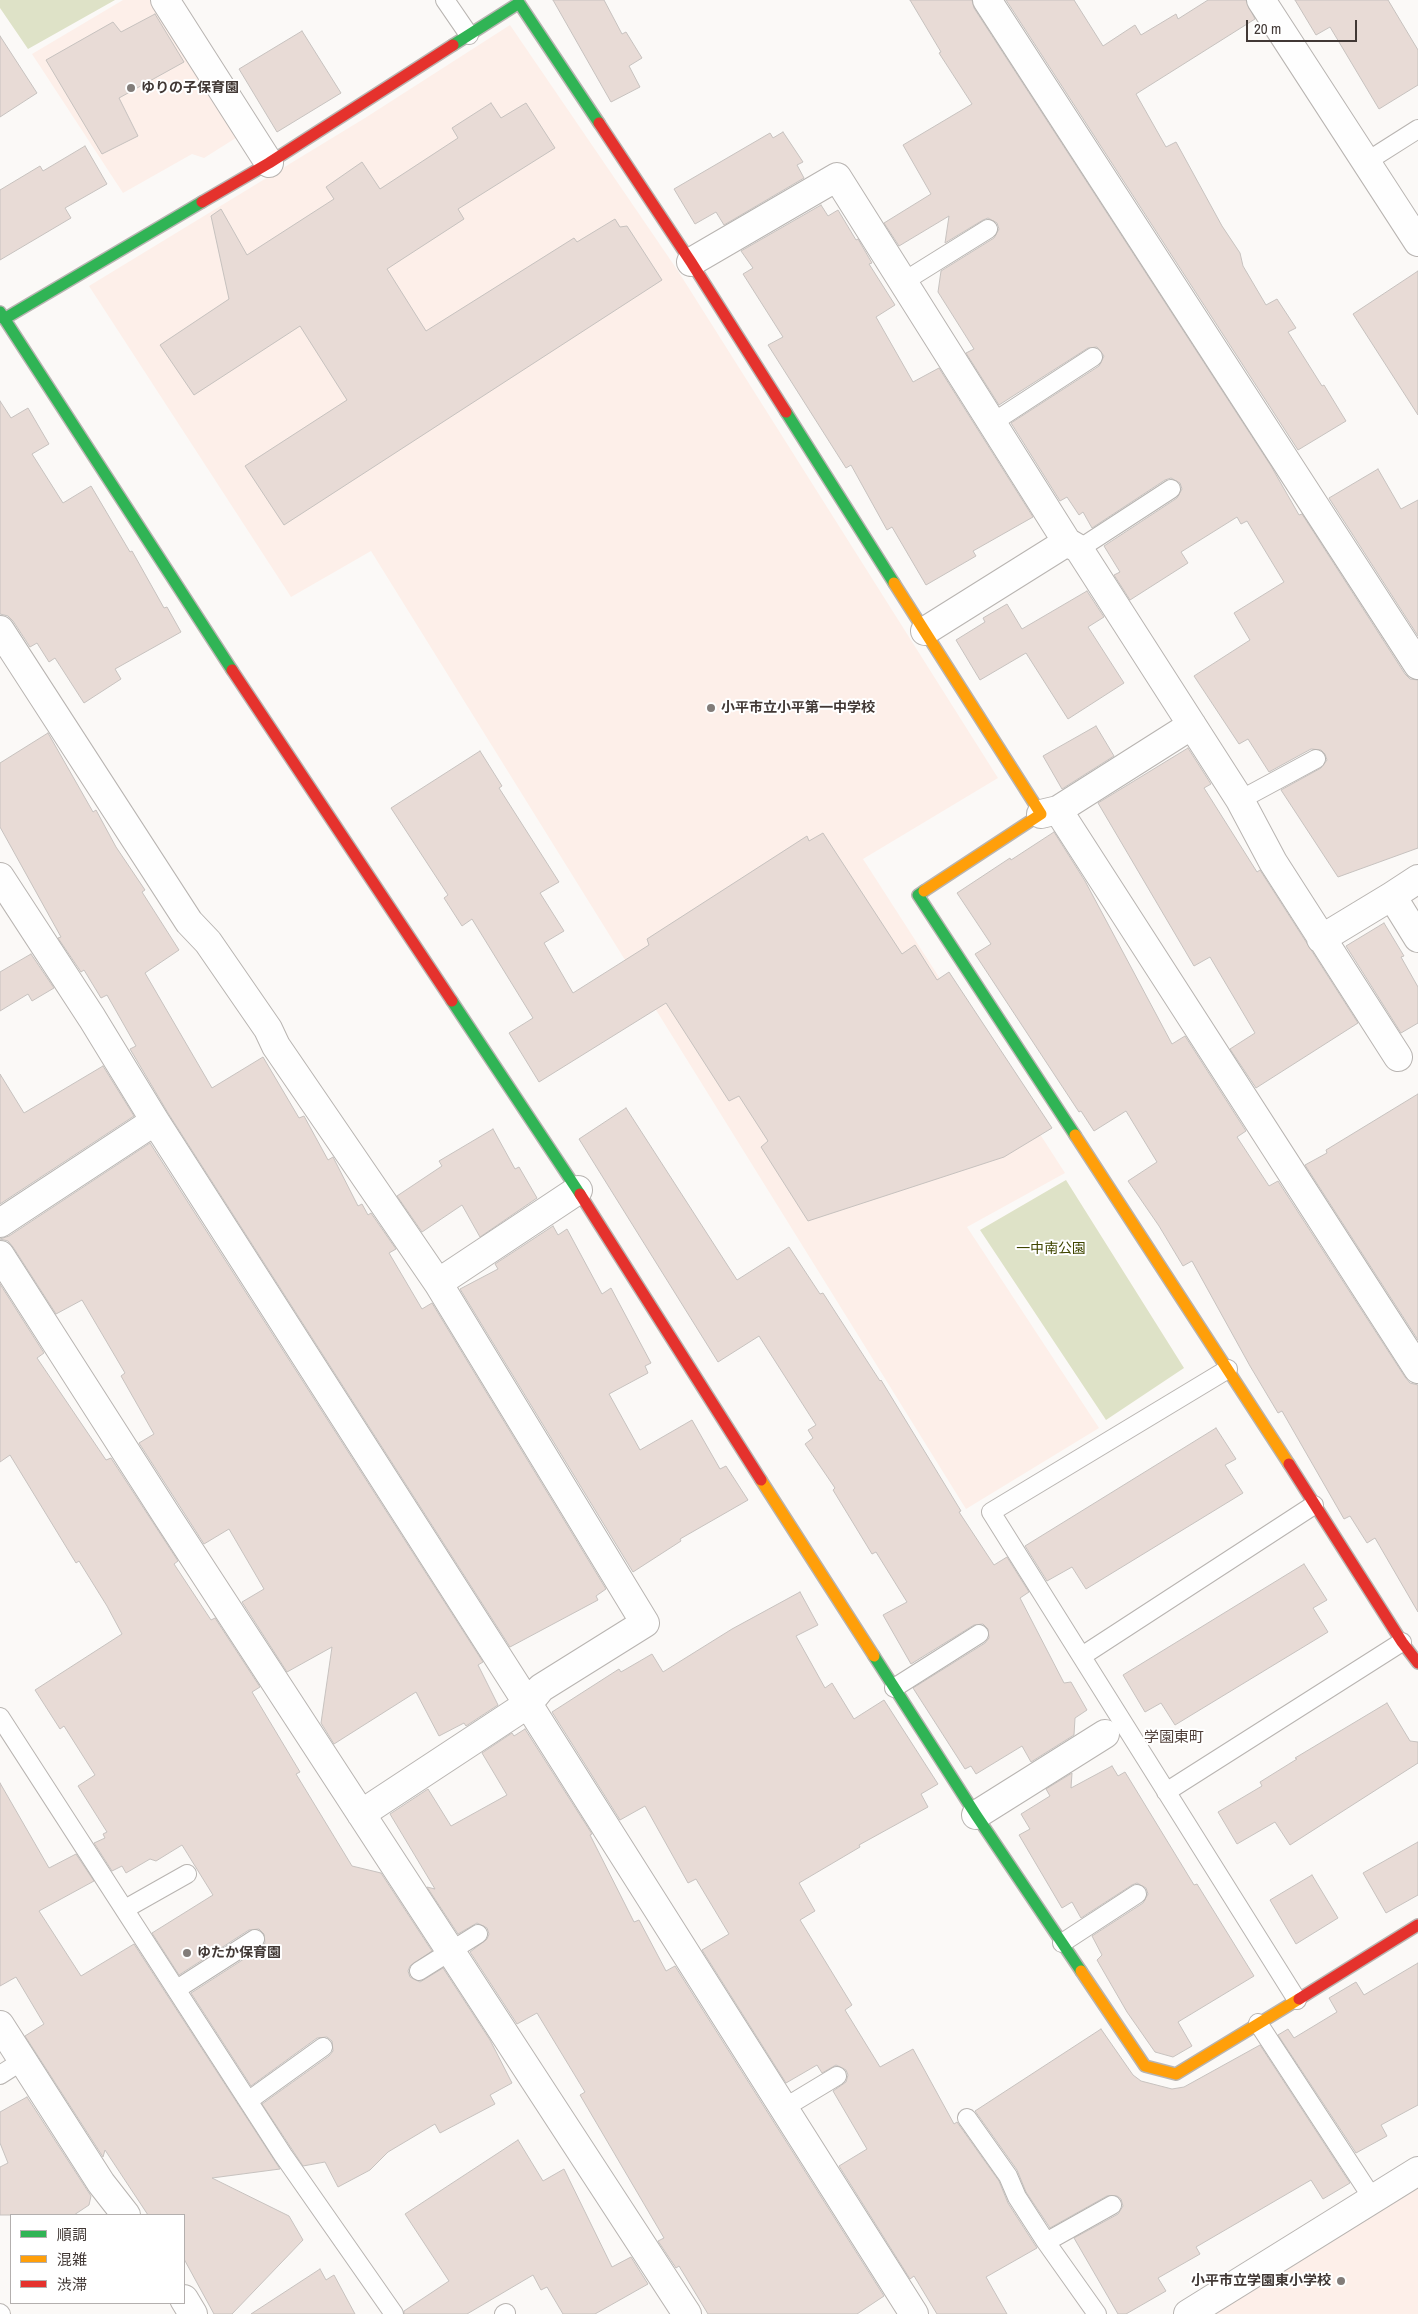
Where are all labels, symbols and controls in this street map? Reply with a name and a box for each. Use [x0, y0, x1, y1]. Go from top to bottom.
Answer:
scale bar [1248, 10, 1359, 42]
text: 20 m [1254, 18, 1281, 39]
place label: ゆりの子保育園 [141, 80, 239, 96]
marker: ゆりの子保育園 [125, 82, 137, 94]
place label: 小平市立小平第一中学校 [721, 700, 875, 716]
marker: 小平市立小平第一中学校 [705, 702, 717, 714]
park label: 一中南公園 [1016, 1241, 1086, 1257]
district label: 学園東町 [1144, 1729, 1204, 1747]
place label: ゆたか保育園 [197, 1945, 281, 1961]
marker: ゆたか保育園 [181, 1947, 193, 1959]
legend [10, 2214, 185, 2304]
text: 順調 [57, 2224, 87, 2245]
text: 混雑 [57, 2249, 87, 2270]
place label: 小平市立学園東小学校 [1191, 2273, 1331, 2289]
text: 渋滞 [57, 2274, 87, 2295]
marker: 小平市立学園東小学校 [1335, 2275, 1347, 2287]

